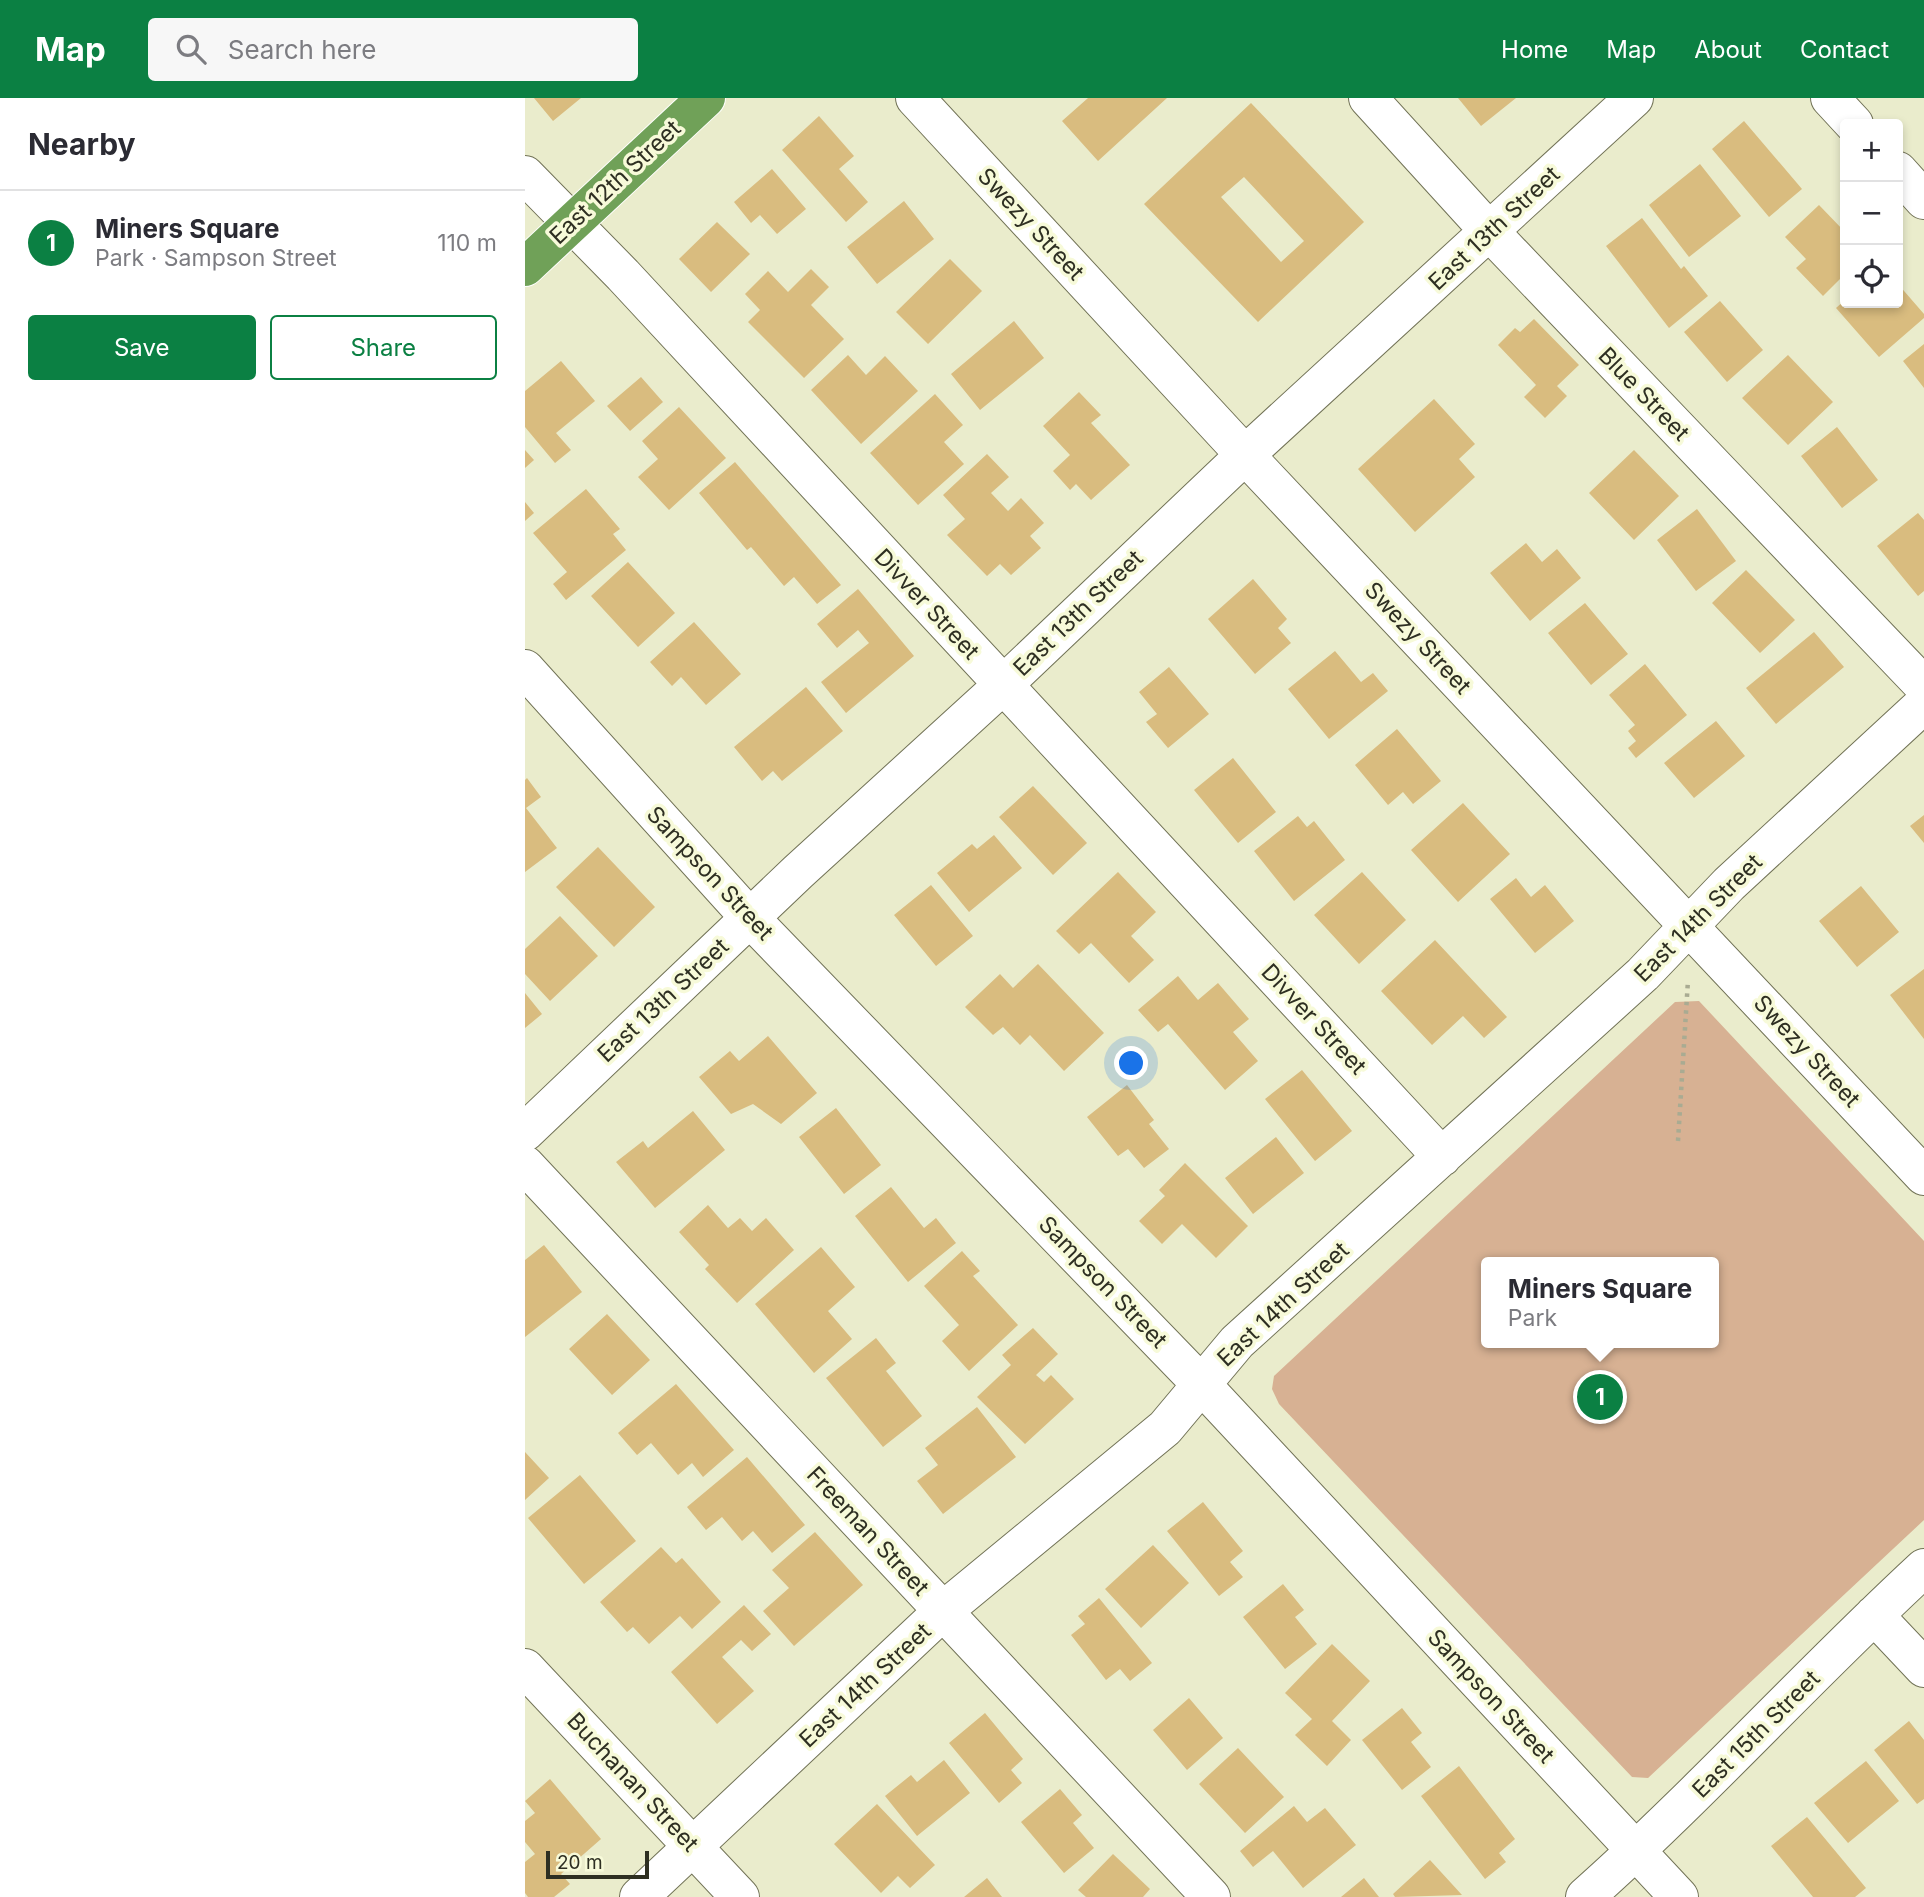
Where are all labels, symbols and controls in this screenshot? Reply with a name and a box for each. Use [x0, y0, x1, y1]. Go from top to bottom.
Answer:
search box [148, 18, 638, 81]
text: Map [35, 29, 106, 69]
icon: search [172, 30, 210, 68]
text: Search here [228, 34, 376, 65]
text: Home [1501, 35, 1568, 64]
text: Map [1606, 35, 1656, 64]
text: About [1694, 35, 1762, 64]
text: Contact [1800, 35, 1889, 64]
street label: East 12th Street [544, 114, 687, 250]
map controls [1840, 119, 1903, 308]
button: + [1840, 119, 1903, 182]
text: Nearby [28, 126, 136, 162]
street label: East 13th Street [1423, 160, 1566, 296]
street label: Swezy Street [972, 162, 1090, 286]
button: − [1840, 182, 1903, 245]
text: Miners Square [95, 213, 279, 244]
text: 1 [46, 229, 56, 257]
text: 110 m [437, 229, 497, 257]
text: Park · Sampson Street [95, 244, 337, 272]
button: locate [1840, 245, 1903, 308]
button: Save [28, 315, 256, 380]
button: Share [270, 315, 497, 380]
street label: Blue Street [1593, 341, 1696, 447]
street label: Divver Street [869, 543, 986, 665]
street label: East 13th Street [1008, 544, 1149, 682]
street label: Swezy Street [1359, 576, 1477, 700]
street label: Sampson Street [641, 800, 779, 946]
street label: East 14th Street [1628, 848, 1768, 988]
street label: East 13th Street [592, 932, 735, 1068]
street label: Divver Street [1256, 958, 1373, 1080]
street label: Swezy Street [1748, 989, 1866, 1113]
your location [1114, 1046, 1148, 1080]
street label: Sampson Street [1033, 1210, 1173, 1354]
street label: East 14th Street [1211, 1236, 1355, 1372]
popup [1481, 1257, 1719, 1348]
text: Miners Square [1508, 1273, 1692, 1304]
text: Park [1508, 1304, 1557, 1332]
pin: 1 [1577, 1371, 1623, 1423]
street label: Freeman Street [801, 1461, 935, 1602]
street label: East 14th Street [793, 1617, 937, 1753]
street label: Sampson Street [1422, 1623, 1560, 1769]
street label: East 15th Street [1686, 1664, 1826, 1804]
street label: Buchanan Street [561, 1707, 705, 1858]
scale bar [546, 1848, 649, 1880]
text: 20 m [557, 1851, 603, 1874]

